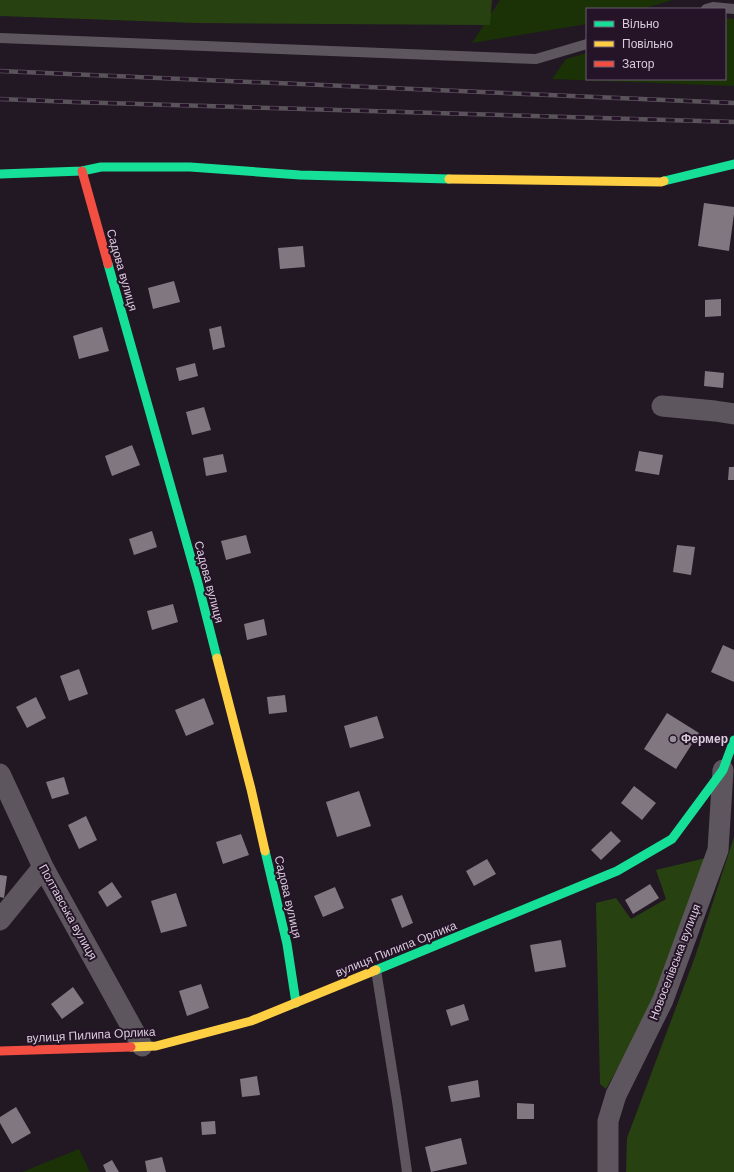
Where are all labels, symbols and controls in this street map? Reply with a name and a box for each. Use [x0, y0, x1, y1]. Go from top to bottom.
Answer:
legend [586, 8, 726, 80]
text: Вільно [622, 17, 660, 31]
text: Повільно [622, 37, 673, 51]
text: Затор [622, 57, 655, 71]
street label: Садова вулиця [104, 228, 140, 312]
street label: Садова вулиця [191, 539, 227, 625]
place label: Фермер [681, 732, 728, 746]
marker: Фермер [668, 734, 678, 744]
street label: Садова вулиця [272, 854, 304, 940]
street label: Полтавська вулиця [36, 862, 100, 962]
street label: Новоселівська вулиця [646, 902, 704, 1022]
street label: вулиця Пилипа Орлика [333, 918, 459, 980]
street label: вулиця Пилипа Орлика [26, 1025, 156, 1045]

